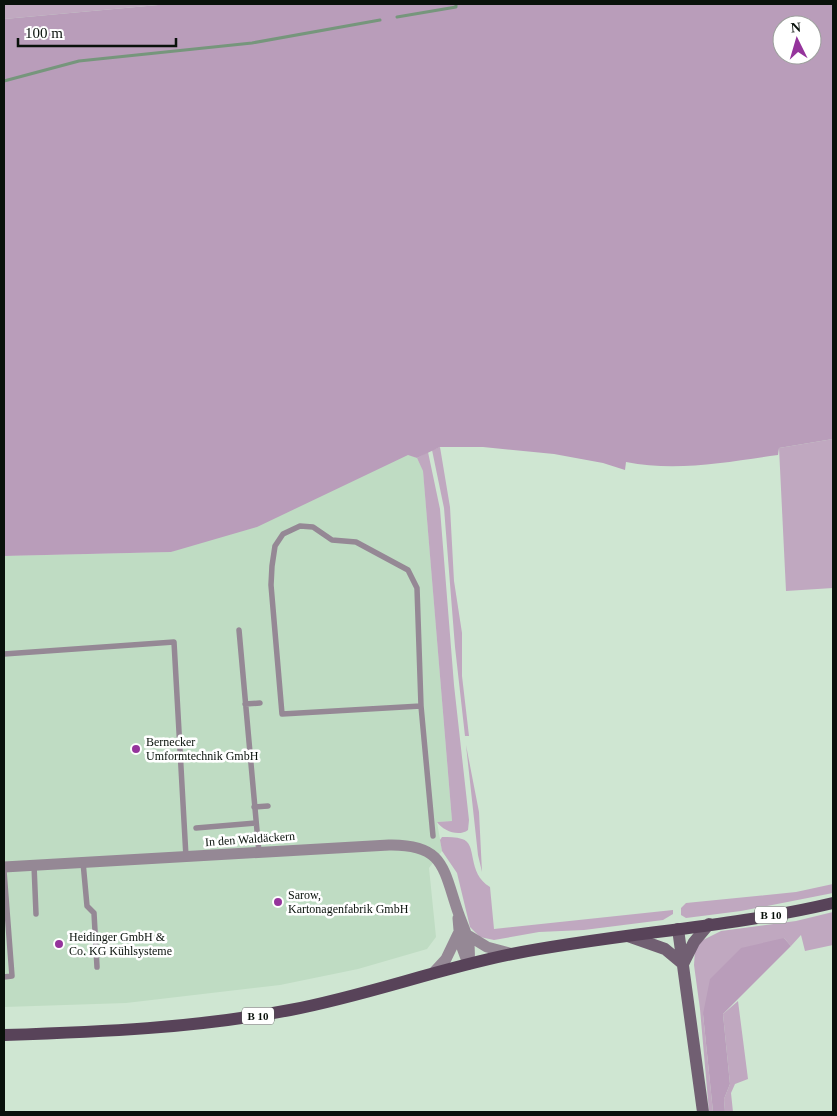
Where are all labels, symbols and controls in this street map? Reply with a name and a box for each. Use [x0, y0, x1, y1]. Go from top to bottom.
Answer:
scale bar [18, 15, 175, 47]
north arrow [772, 15, 822, 65]
text: N [790, 20, 802, 35]
text: 100 m [25, 25, 63, 41]
place label: Bernecker Umformtechnik GmbH [146, 735, 259, 763]
marker: Bernecker Umformtechnik GmbH [130, 743, 142, 755]
street label: In den Waldäckern [205, 829, 295, 849]
place label: Sarow, Kartonagenfabrik GmbH [288, 888, 409, 916]
marker: Sarow, Kartonagenfabrik GmbH [272, 896, 284, 908]
road number: B 10 [755, 906, 787, 924]
place label: Heidinger GmbH & Co. KG Kühlsysteme [69, 930, 172, 958]
marker: Heidinger GmbH & Co. KG Kühlsysteme [53, 938, 65, 950]
road number: B 10 [242, 1008, 274, 1024]

